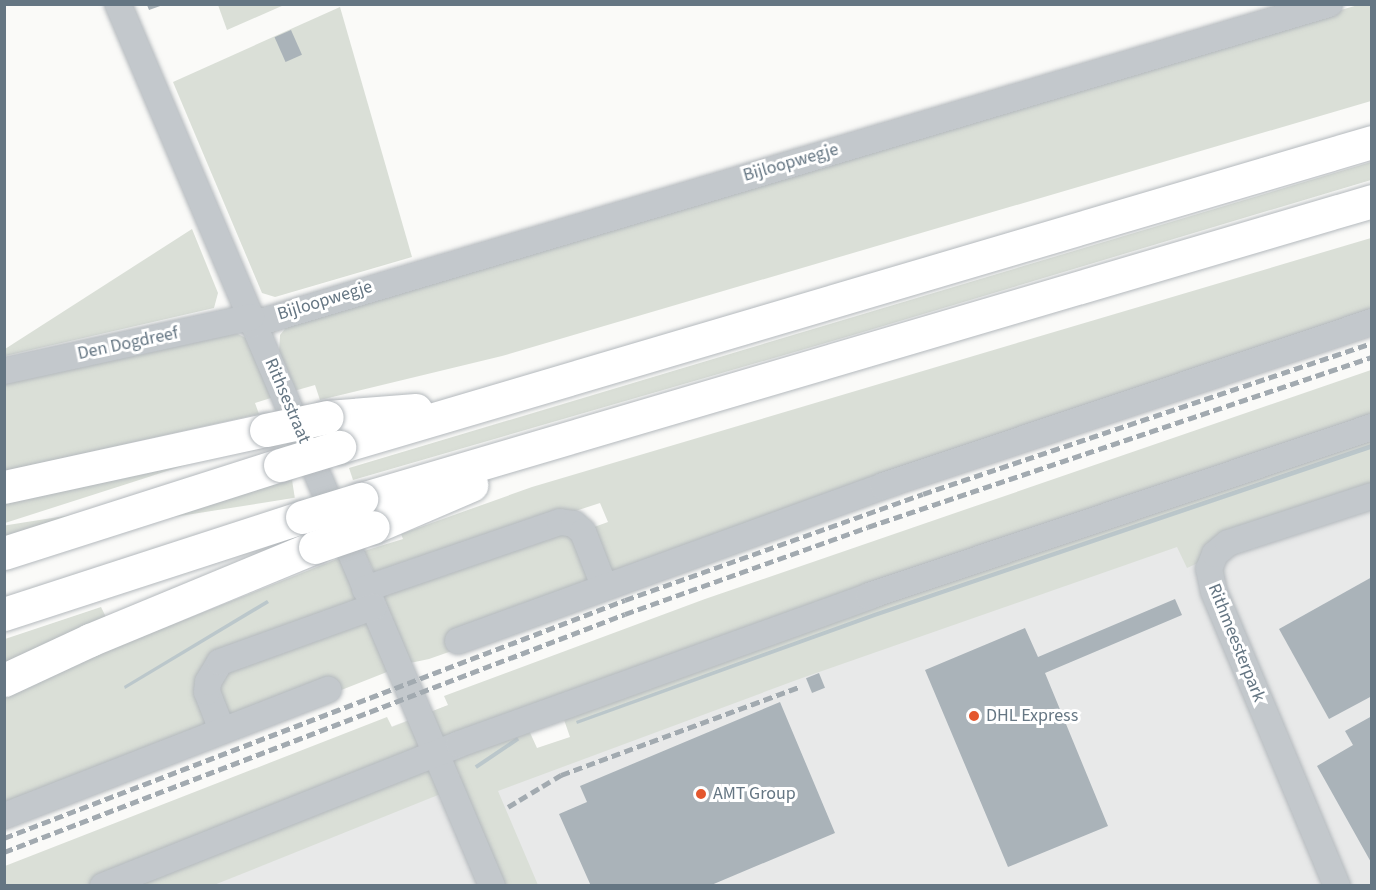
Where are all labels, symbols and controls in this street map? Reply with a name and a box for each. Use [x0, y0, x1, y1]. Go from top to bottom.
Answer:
street label: Bijloopwegje [741, 139, 841, 187]
street label: Bijloopwegje [275, 276, 375, 326]
street label: Den Dogdreef [76, 323, 180, 365]
street label: Rithsestraat [259, 355, 315, 447]
street label: Rithmeesterpark [1202, 581, 1270, 705]
place label: DHL Express [986, 705, 1078, 727]
marker: DHL Express [967, 709, 981, 723]
place label: AMT Group [713, 783, 796, 805]
marker: AMT Group [694, 787, 708, 801]

